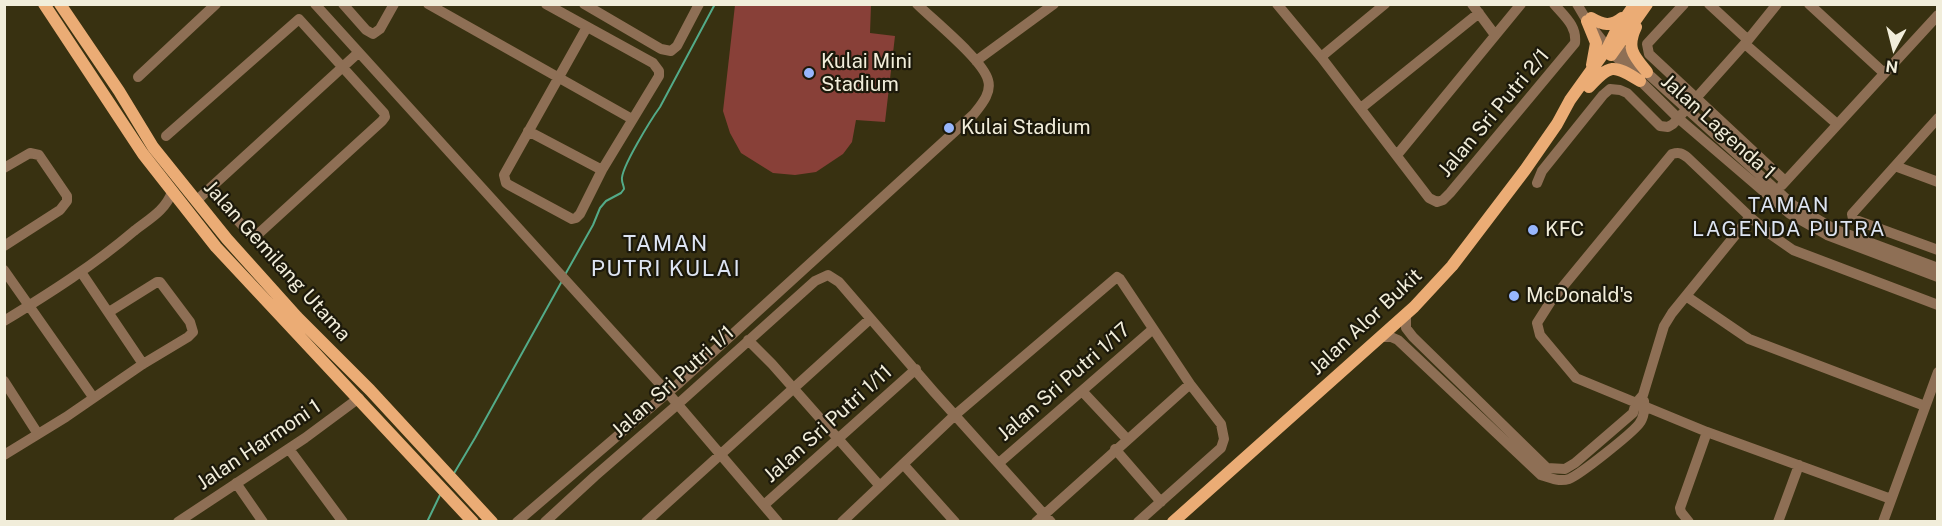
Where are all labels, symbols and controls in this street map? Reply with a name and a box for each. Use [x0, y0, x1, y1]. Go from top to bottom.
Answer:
north arrow [1864, 18, 1924, 78]
street label: Jalan Sri Putri 2/1 [1433, 44, 1555, 182]
place label: Kulai Mini Stadium [821, 50, 912, 97]
text: N [1884, 56, 1899, 77]
marker: Kulai Mini Stadium [802, 66, 816, 80]
street label: Jalan Lagenda 1 [1656, 69, 1780, 185]
place label: Kulai Stadium [961, 116, 1090, 140]
marker: Kulai Stadium [942, 121, 956, 135]
street label: Jalan Gemilang Utama [199, 176, 355, 346]
district label: TAMAN LAGENDA PUTRA [1692, 193, 1886, 243]
place label: KFC [1545, 218, 1584, 242]
marker: KFC [1526, 223, 1540, 237]
district label: TAMAN PUTRI KULAI [591, 231, 741, 282]
street label: Jalan Alor Bukit [1305, 264, 1427, 380]
place label: McDonald's [1526, 284, 1633, 308]
marker: McDonald's [1507, 289, 1521, 303]
street label: Jalan Sri Putri 1/17 [993, 318, 1135, 446]
street label: Jalan Sri Putri 1/1 [607, 321, 739, 443]
street label: Jalan Sri Putri 1/11 [759, 360, 897, 488]
street label: Jalan Harmoni 1 [192, 395, 326, 495]

